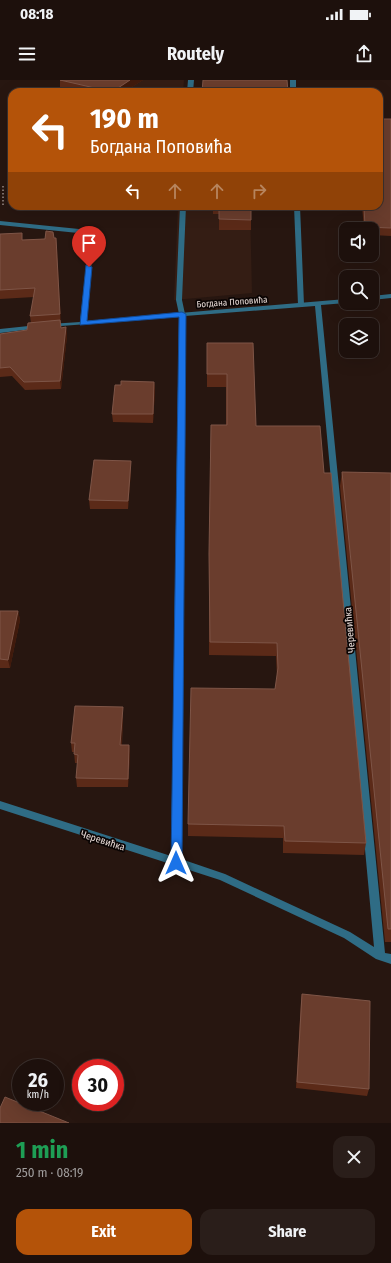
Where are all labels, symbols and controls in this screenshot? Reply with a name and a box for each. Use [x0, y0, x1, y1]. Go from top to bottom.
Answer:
text: 08:18 [20, 5, 53, 23]
icon: menu [16, 43, 38, 65]
text: Routely [167, 43, 224, 65]
icon: share [353, 43, 375, 65]
text: 190 m [90, 102, 159, 135]
icon: left [24, 104, 76, 156]
text: Богдана Поповића [90, 136, 232, 158]
icon: left [122, 180, 144, 202]
icon: ahead [164, 180, 186, 202]
icon: ahead [206, 180, 228, 202]
icon: right [248, 180, 270, 202]
map controls [339, 222, 379, 358]
button: sound [339, 222, 379, 262]
pin [72, 226, 106, 267]
icon: arrive [78, 232, 100, 254]
button: search [339, 270, 379, 310]
street label: Богдана Поповића [196, 294, 268, 309]
button: layers [339, 318, 379, 358]
street label: Черевићка [342, 606, 358, 653]
street label: Черевићка [79, 828, 126, 854]
position arrow [155, 842, 197, 884]
speed limit sign: 30 [72, 1059, 124, 1111]
text: 26 [28, 1068, 48, 1092]
text: km/h [27, 1089, 49, 1101]
text: 1 min [16, 1136, 68, 1164]
button: close [333, 1136, 375, 1178]
text: 250 m · 08:19 [16, 1165, 83, 1180]
button: Exit [16, 1209, 192, 1255]
button: Share [200, 1209, 375, 1255]

